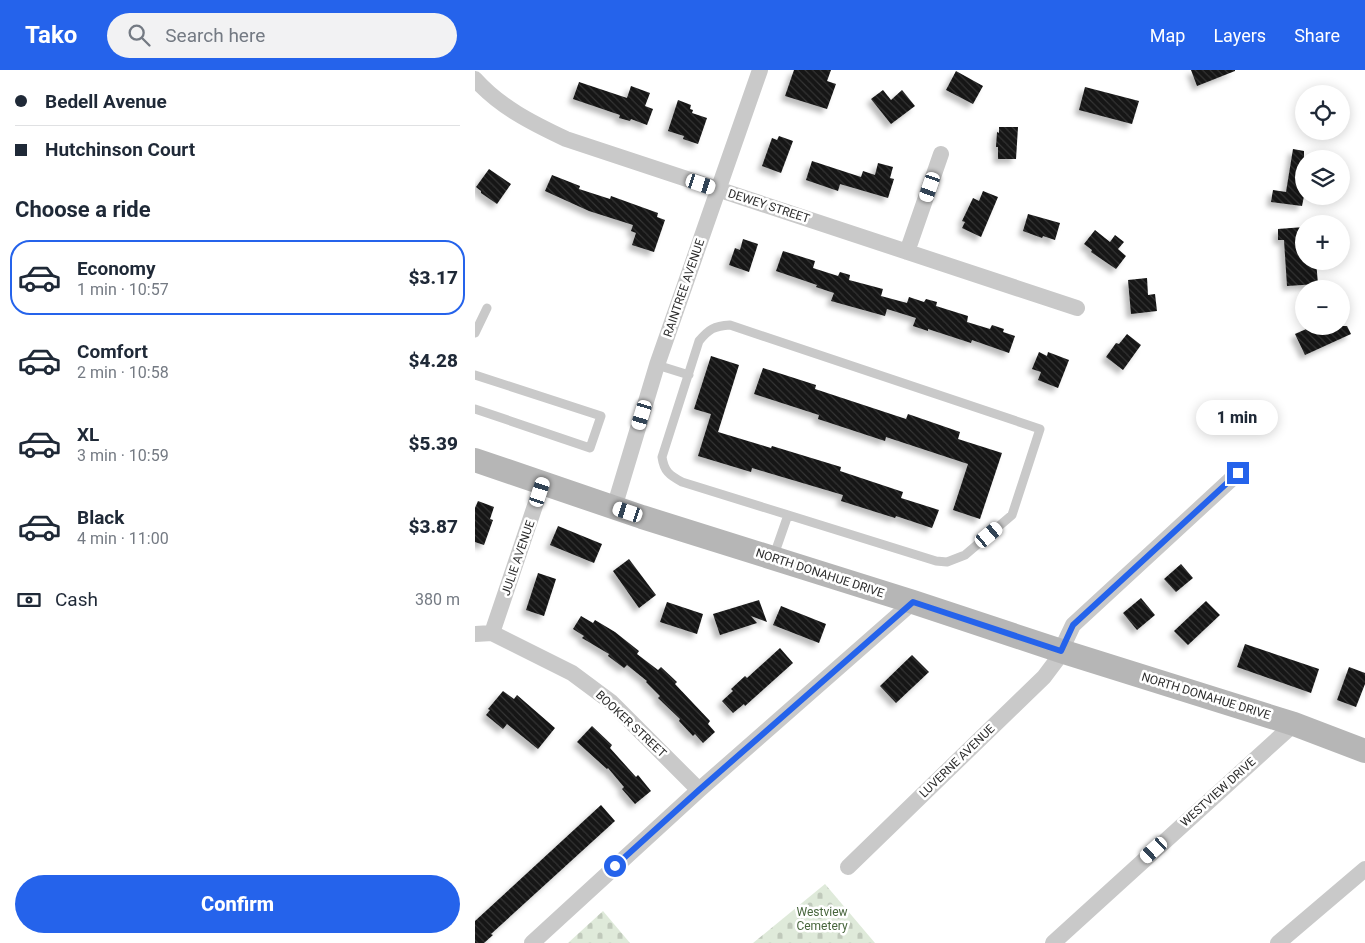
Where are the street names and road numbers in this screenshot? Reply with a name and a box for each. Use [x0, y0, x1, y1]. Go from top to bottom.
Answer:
street label: DEWEY STREET [726, 186, 812, 226]
street label: RAINTREE AVENUE [661, 237, 707, 339]
street label: JULIE AVENUE [499, 518, 538, 598]
street label: NORTH DONAHUE DRIVE [754, 546, 886, 600]
street label: NORTH DONAHUE DRIVE [1140, 670, 1272, 722]
street label: BOOKER STREET [593, 688, 669, 760]
street label: LUVERNE AVENUE [916, 721, 998, 800]
street label: WESTVIEW DRIVE [1178, 754, 1259, 829]

